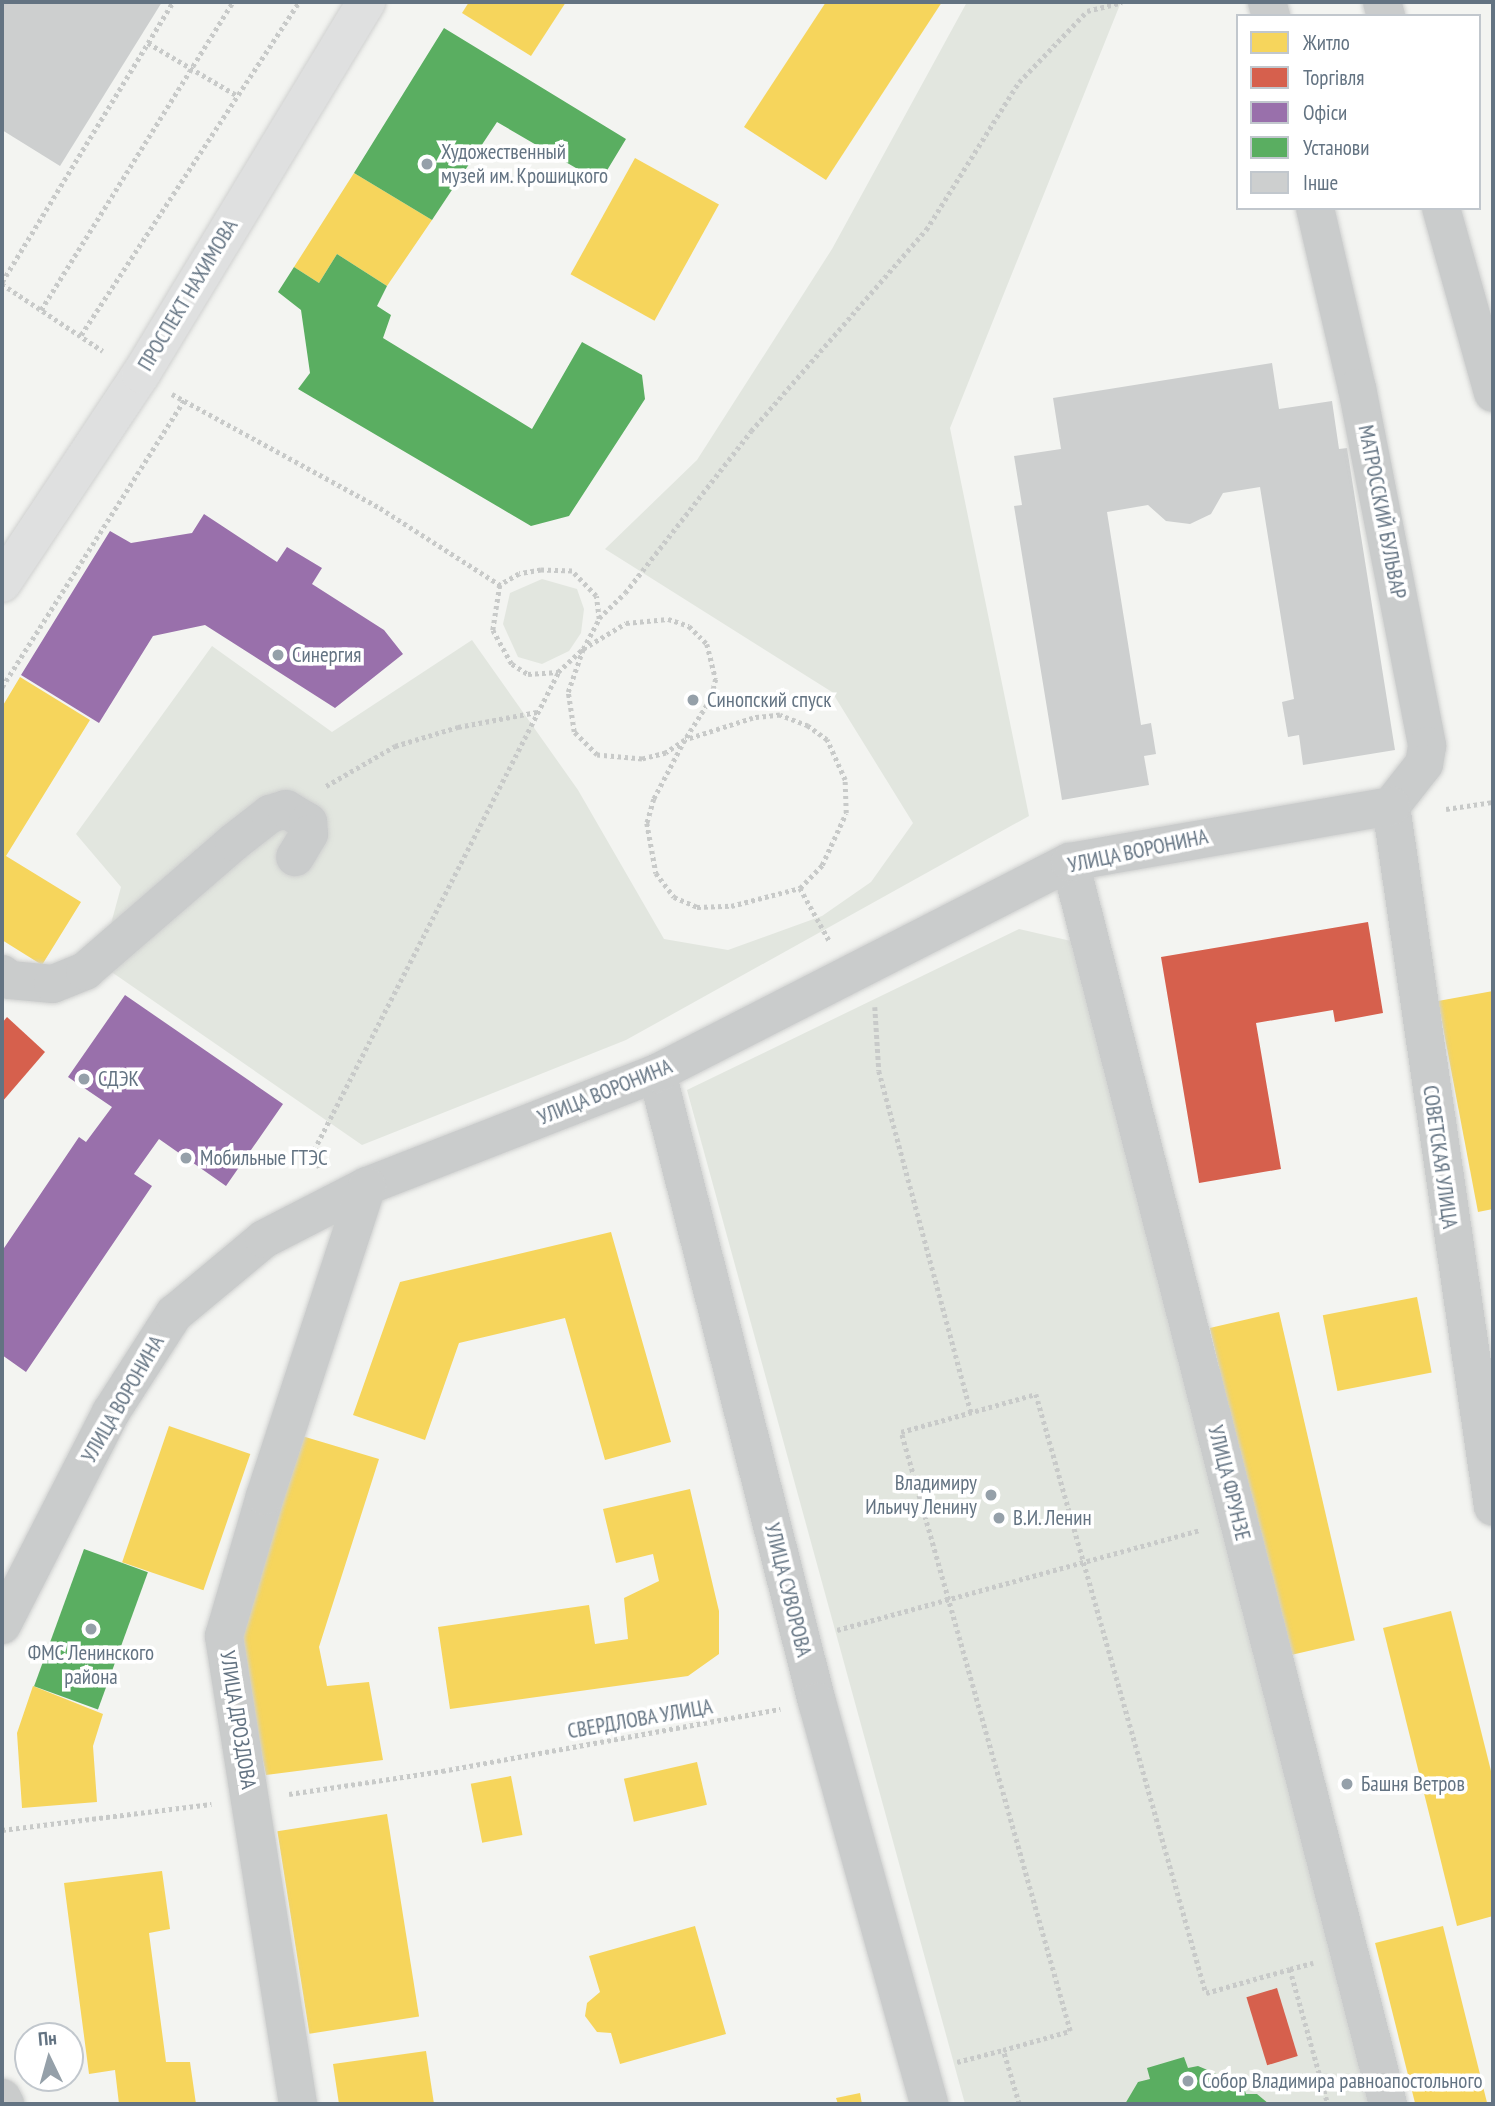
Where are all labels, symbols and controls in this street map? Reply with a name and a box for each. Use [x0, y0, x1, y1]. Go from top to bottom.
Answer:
legend [1236, 14, 1481, 210]
text: Житло [1303, 29, 1350, 56]
text: Торгівля [1303, 64, 1364, 91]
text: Офіси [1303, 99, 1347, 126]
text: Установи [1303, 134, 1370, 161]
place label: Художественный музей им. Крошицкого [441, 139, 610, 189]
marker: Художественный музей им. Крошицкого [419, 156, 435, 172]
text: Інше [1303, 169, 1338, 196]
street label: ПРОСПЕКТ НАХИМОВА [133, 214, 243, 376]
street label: МАТРОССКИЙ БУЛЬВАР [1353, 423, 1411, 601]
place label: Синергия [292, 642, 361, 668]
marker: Синергия [270, 647, 286, 663]
place label: Синопский спуск [707, 687, 831, 713]
marker: Синопский спуск [685, 692, 701, 708]
street label: УЛИЦА ВОРОНИНА [1065, 824, 1211, 878]
street label: УЛИЦА ВОРОНИНА [534, 1053, 676, 1131]
place label: СДЭК [98, 1066, 139, 1092]
marker: СДЭК [76, 1071, 92, 1087]
street label: СОВЕТСКАЯ УЛИЦА [1417, 1083, 1463, 1231]
place label: Мобильные ГТЭС [200, 1145, 328, 1171]
marker: Мобильные ГТЭС [178, 1150, 194, 1166]
street label: УЛИЦА ВОРОНИНА [76, 1331, 170, 1467]
street label: УЛИЦА ФРУНЗЕ [1202, 1423, 1256, 1543]
place label: Владимиру Ильичу Ленину [865, 1470, 977, 1520]
marker: Владимиру Ильичу Ленину [983, 1487, 999, 1503]
place label: В.И. Ленин [1013, 1505, 1093, 1531]
marker: В.И. Ленин [991, 1510, 1007, 1526]
street label: УЛИЦА СУВОРОВА [759, 1520, 817, 1660]
marker: ФМС Ленинского района [83, 1621, 99, 1637]
place label: ФМС Ленинского района [28, 1640, 154, 1690]
street label: УЛИЦА ДРОЗДОВА [215, 1649, 261, 1791]
street label: СВЕРДЛОВА УЛИЦА [565, 1694, 715, 1744]
place label: Башня Ветров [1361, 1771, 1465, 1797]
marker: Башня Ветров [1339, 1776, 1355, 1792]
north arrow [14, 2022, 84, 2092]
text: Пн [37, 2025, 58, 2051]
place label: Собор Владимира равноапостольного [1202, 2068, 1482, 2094]
marker: Собор Владимира равноапостольного [1180, 2073, 1196, 2089]

